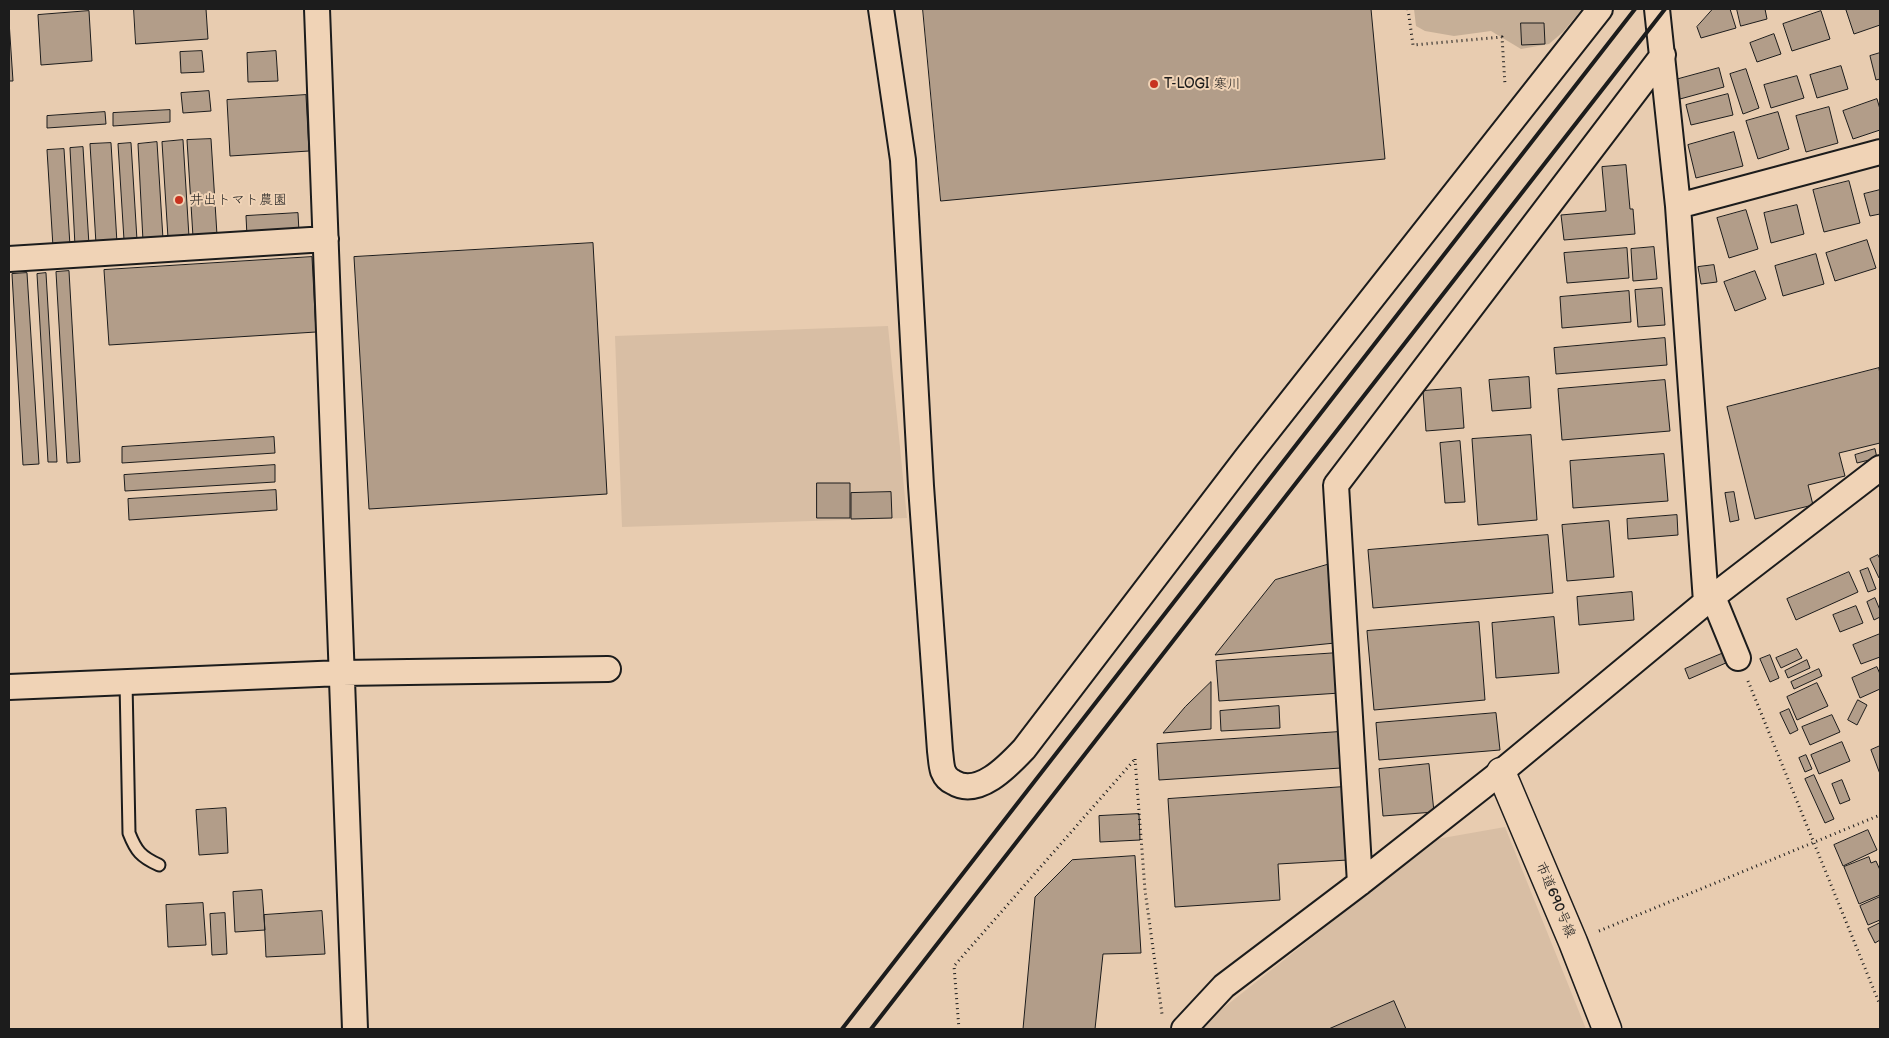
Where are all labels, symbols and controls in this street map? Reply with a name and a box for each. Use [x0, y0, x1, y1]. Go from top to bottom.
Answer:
place label: T-LOGI 寒川 [1164, 76, 1241, 92]
marker: T-LOGI 寒川 [1148, 78, 1160, 90]
place label: 井出トマト農園 [189, 192, 287, 208]
marker: 井出トマト農園 [173, 194, 185, 206]
street label: 市道690号線 [1531, 859, 1579, 941]

